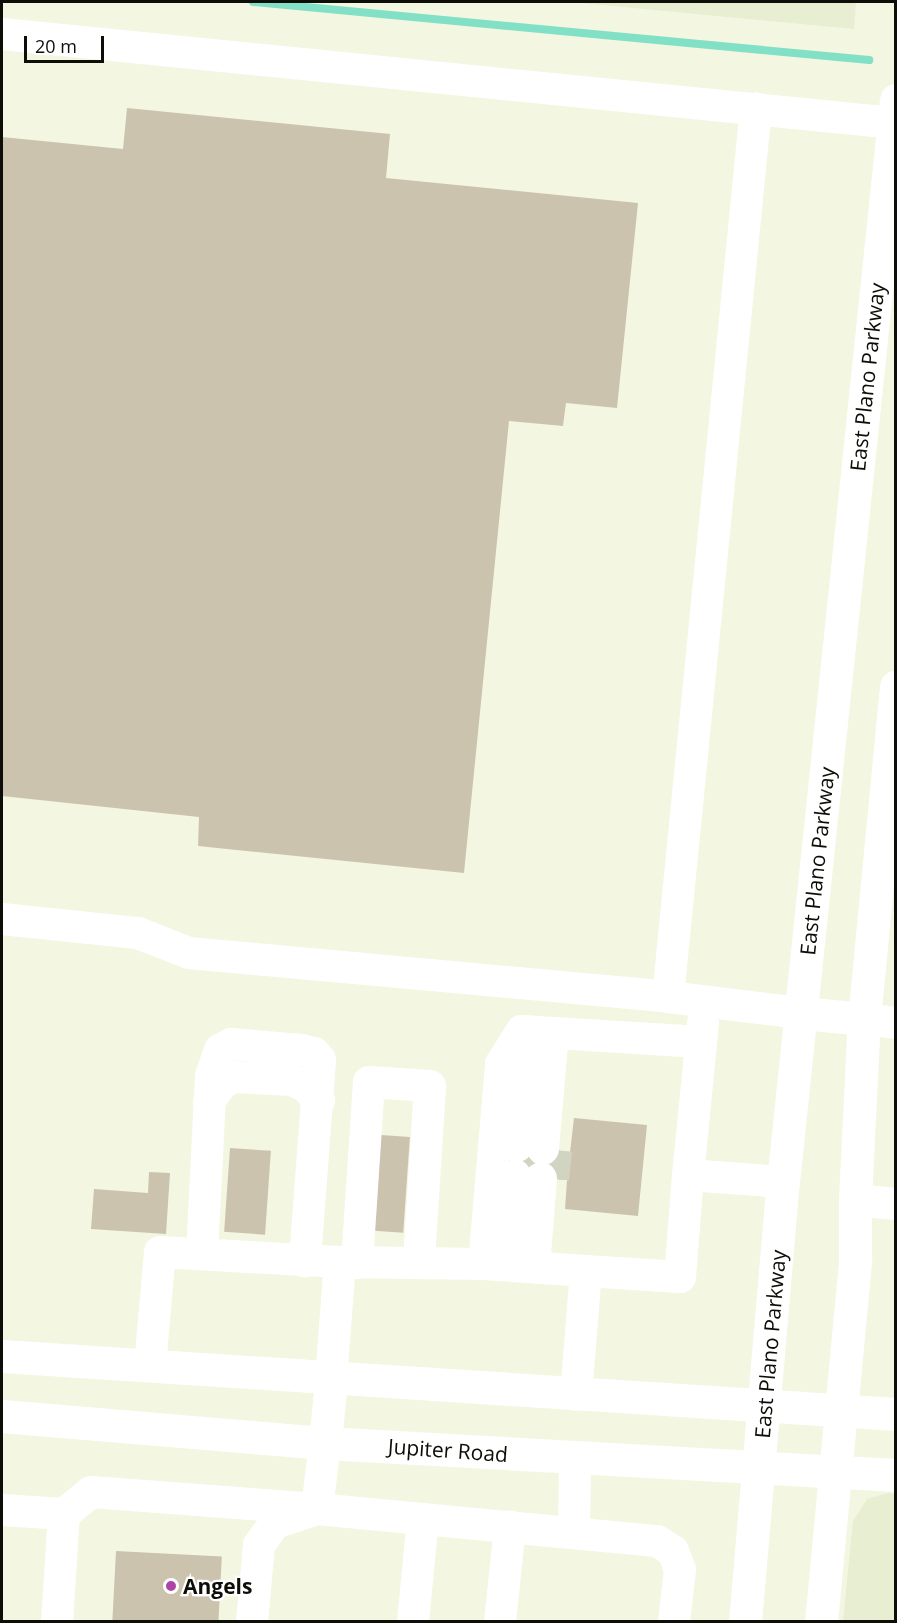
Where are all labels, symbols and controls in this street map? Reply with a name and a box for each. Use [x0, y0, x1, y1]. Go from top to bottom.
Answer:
scale bar [27, 24, 106, 62]
text: 20 m [35, 34, 77, 58]
street label: East Plano Parkway [845, 282, 889, 472]
street label: East Plano Parkway [795, 766, 839, 956]
street label: East Plano Parkway [749, 1249, 791, 1439]
street label: Jupiter Road [387, 1433, 509, 1467]
place label: Angels [183, 1573, 252, 1599]
marker: Angels [164, 1579, 178, 1593]

